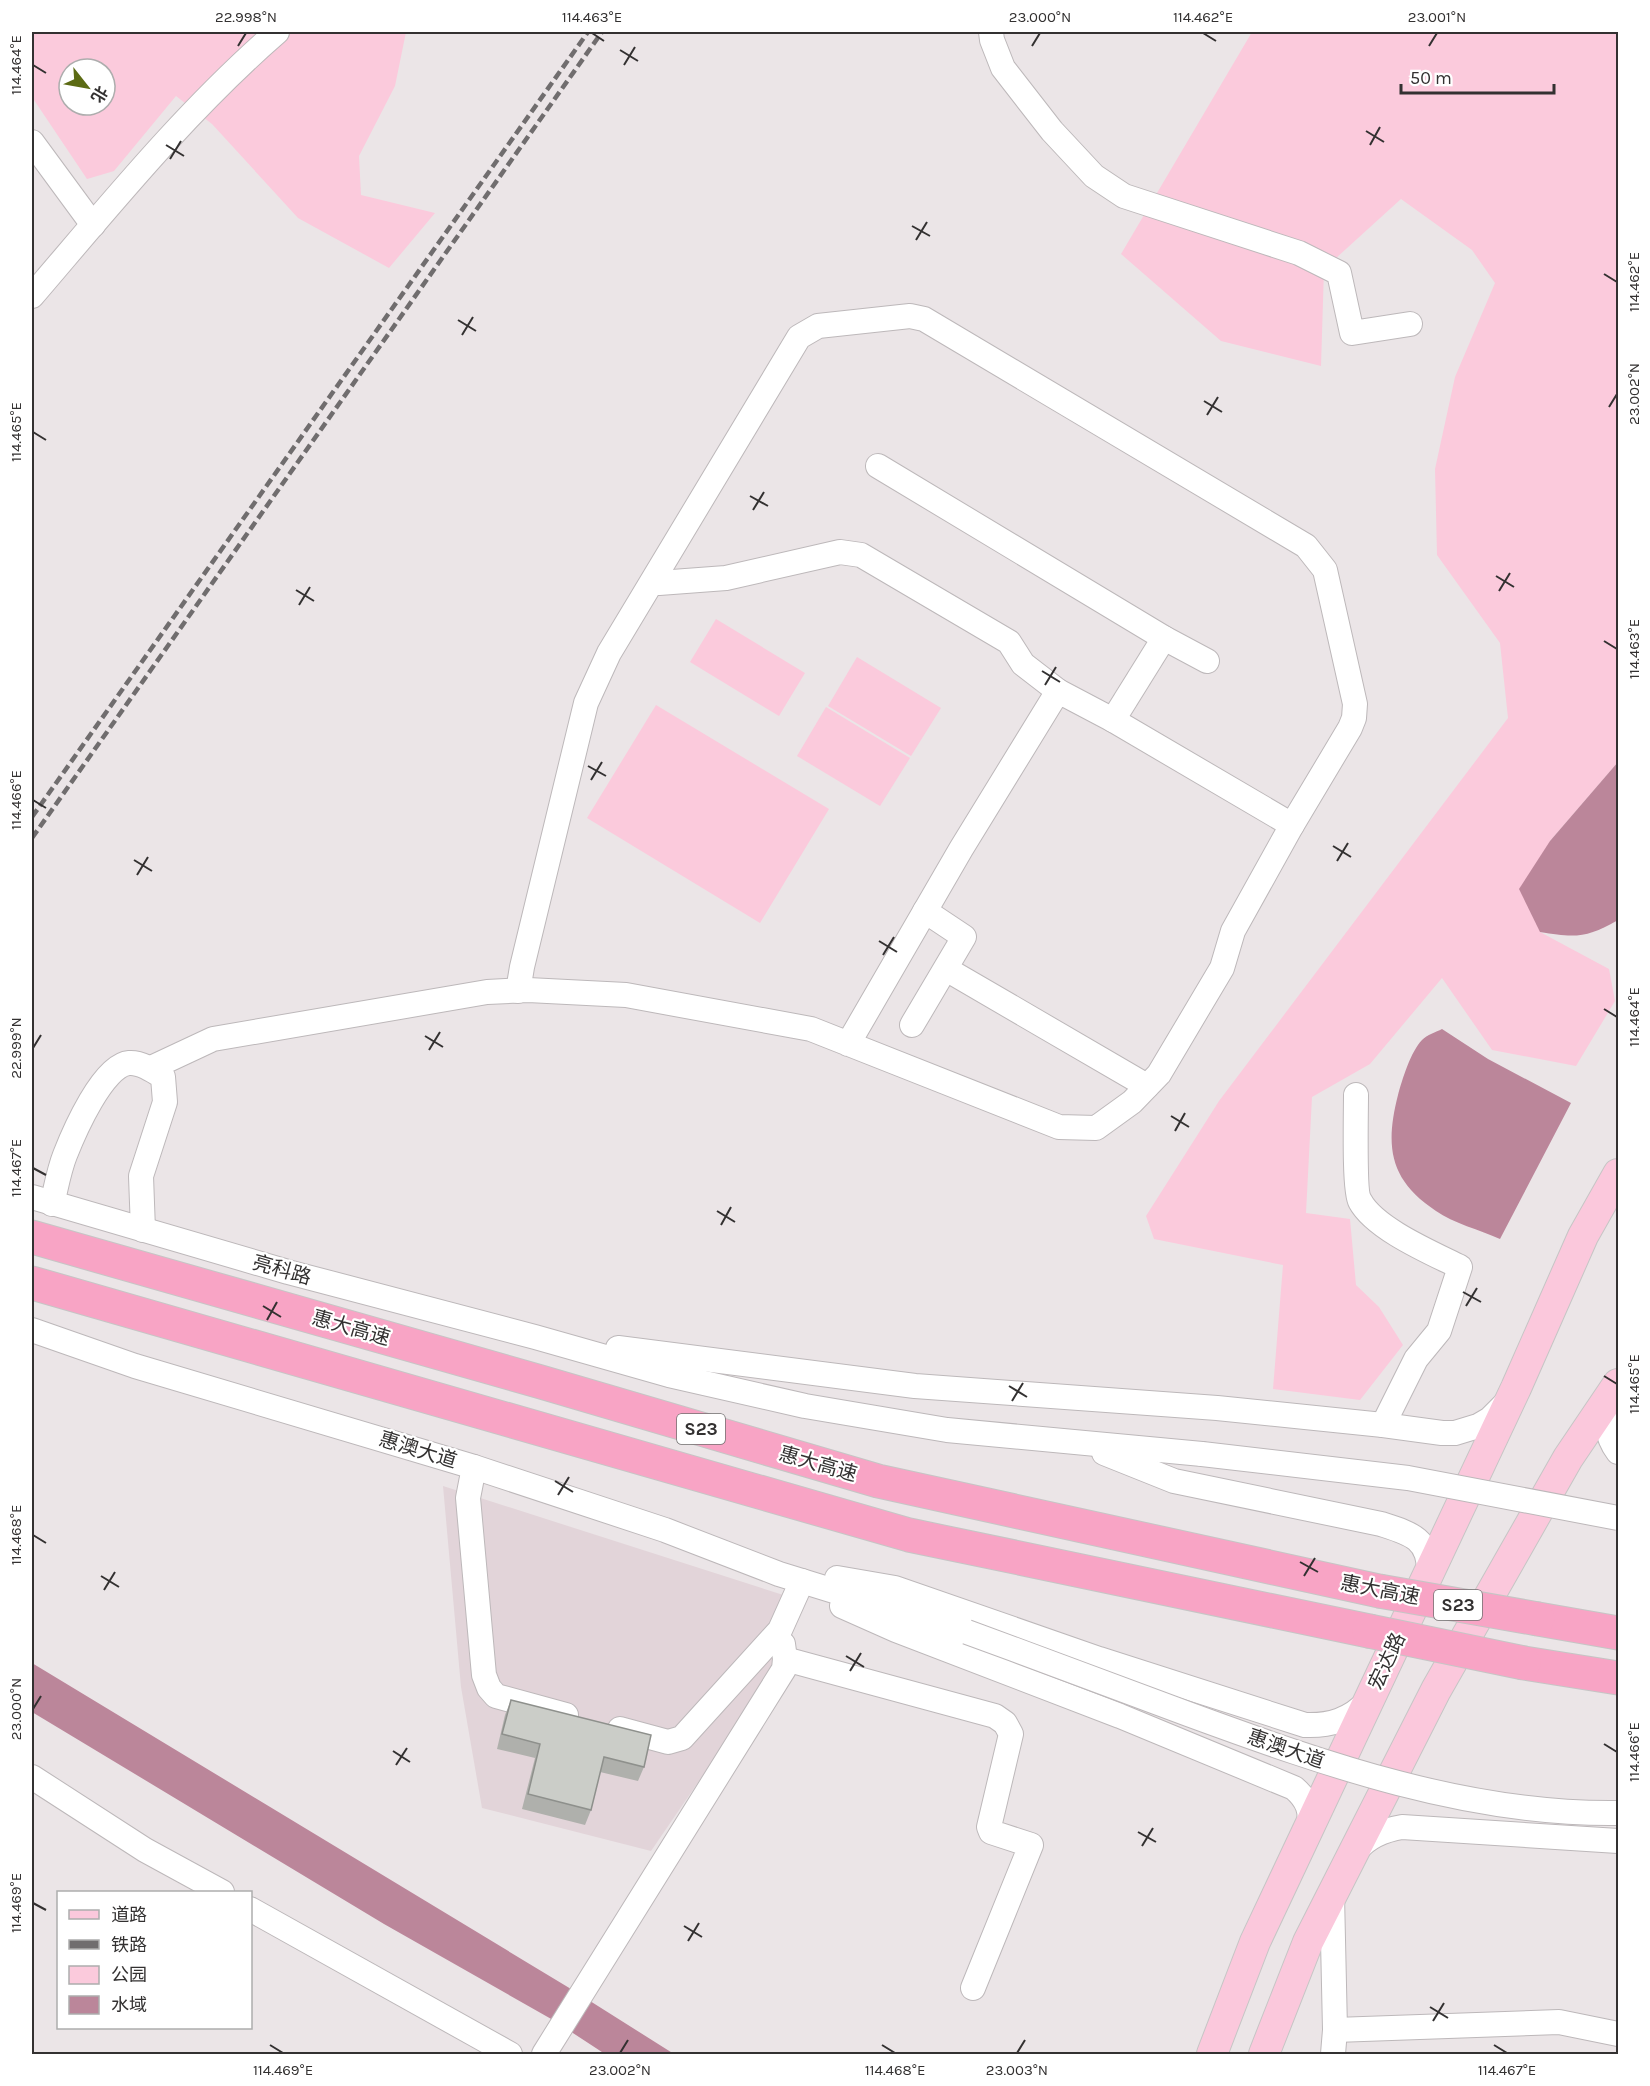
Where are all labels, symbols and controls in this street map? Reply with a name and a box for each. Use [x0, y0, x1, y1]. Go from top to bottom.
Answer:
text: 22.998°N [215, 8, 277, 26]
text: 114.463°E [562, 8, 622, 26]
text: 23.000°N [1009, 8, 1071, 26]
text: 114.462°E [1173, 8, 1233, 26]
text: 23.001°N [1408, 8, 1466, 26]
text: 114.464°E [7, 35, 25, 95]
north arrow [57, 57, 117, 117]
scale bar [1401, 57, 1554, 95]
text: 50 m [1410, 67, 1452, 89]
text: 北 [87, 83, 112, 106]
text: 114.462°E [1625, 252, 1643, 312]
text: 23.002°N [1625, 363, 1643, 425]
text: 114.465°E [7, 402, 25, 462]
text: 114.463°E [1625, 619, 1643, 679]
text: 114.466°E [7, 770, 25, 830]
text: 114.464°E [1625, 987, 1643, 1047]
text: 22.999°N [7, 1017, 25, 1079]
text: 114.467°E [7, 1139, 25, 1197]
street label: 亮科路 [250, 1251, 314, 1289]
street label: 惠大高速 [309, 1306, 393, 1350]
text: 114.465°E [1625, 1354, 1643, 1414]
road number: S23 [677, 1414, 725, 1444]
street label: 惠澳大道 [376, 1427, 460, 1473]
street label: 惠大高速 [776, 1442, 860, 1486]
text: 114.468°E [7, 1505, 25, 1565]
street label: 惠大高速 [1339, 1571, 1421, 1609]
road number: S23 [1434, 1590, 1482, 1620]
street label: 宏达路 [1364, 1629, 1410, 1693]
text: 23.000°N [7, 1678, 25, 1740]
text: 114.466°E [1625, 1722, 1643, 1782]
street label: 惠澳大道 [1244, 1725, 1328, 1773]
text: 114.469°E [7, 1873, 25, 1933]
legend [57, 1891, 252, 2029]
text: 道路 [111, 1904, 147, 1926]
text: 铁路 [111, 1934, 147, 1956]
text: 公园 [111, 1964, 147, 1986]
text: 水域 [111, 1994, 147, 2016]
text: 114.469°E [253, 2061, 313, 2079]
text: 23.002°N [589, 2061, 651, 2079]
text: 114.468°E [865, 2061, 925, 2079]
text: 23.003°N [986, 2061, 1048, 2079]
text: 114.467°E [1478, 2061, 1536, 2079]

